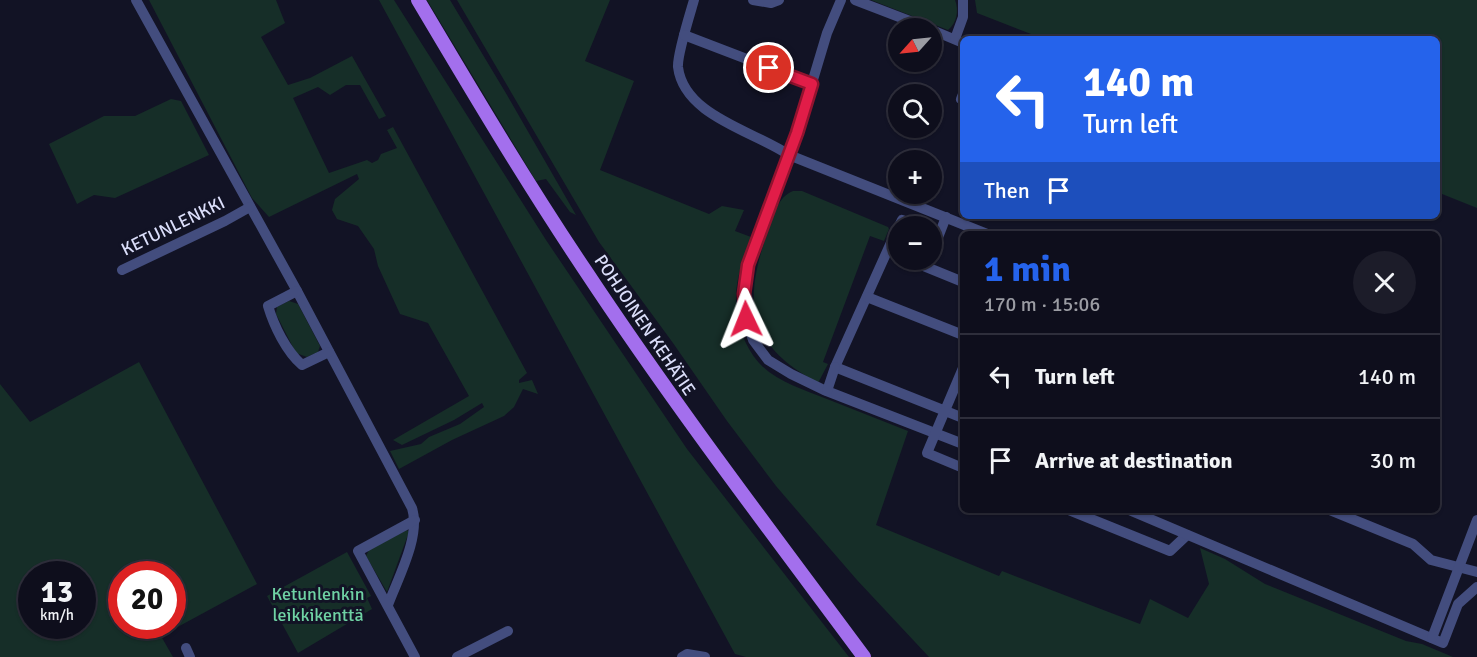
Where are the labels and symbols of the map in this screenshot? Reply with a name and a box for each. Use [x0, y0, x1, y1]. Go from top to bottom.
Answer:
north arrow [888, 18, 942, 72]
pin [743, 42, 794, 93]
street label: KETUNLENKKI [118, 191, 228, 261]
street label: POHJOINEN KEHÄTIE [590, 250, 700, 400]
position arrow [714, 287, 778, 351]
speed limit sign: 20 [108, 561, 186, 639]
park label: Ketunlenkin leikkikenttä [272, 583, 364, 626]

